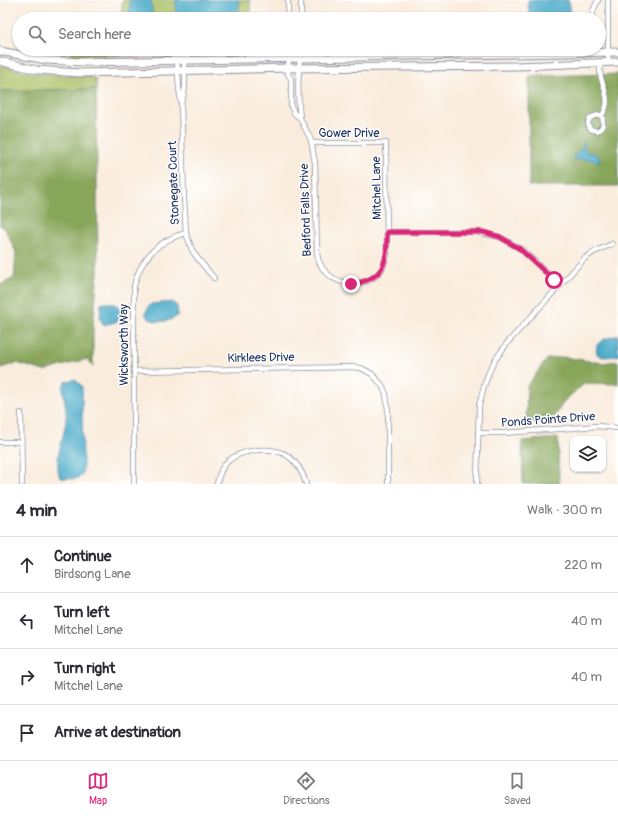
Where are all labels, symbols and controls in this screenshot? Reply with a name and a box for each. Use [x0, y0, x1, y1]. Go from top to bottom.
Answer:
search box [12, 12, 606, 56]
icon: search [26, 23, 48, 45]
text: Search here [58, 25, 131, 44]
street label: Gower Drive [319, 126, 379, 141]
street label: Stonegate Court [165, 140, 183, 225]
street label: Mitchel Lane [369, 156, 385, 220]
street label: Bedford Falls Drive [297, 163, 315, 257]
route start [545, 271, 563, 289]
route end [342, 275, 360, 293]
street label: Wicksworth Way [117, 304, 132, 386]
street label: Kirklees Drive [227, 350, 295, 366]
street label: Ponds Pointe Drive [500, 409, 596, 431]
map controls [570, 436, 606, 472]
button: layers [570, 436, 606, 472]
text: 4 min [16, 500, 57, 521]
text: Walk · 300 m [527, 502, 602, 518]
text: Continue [54, 547, 112, 566]
icon: ahead [16, 554, 38, 576]
text: 220 m [564, 557, 602, 573]
text: Birdsong Lane [54, 566, 131, 582]
text: Turn left [54, 603, 110, 622]
icon: left [16, 610, 38, 632]
text: 40 m [571, 613, 602, 629]
text: Mitchel Lane [54, 622, 123, 638]
text: Turn right [54, 659, 115, 678]
icon: right [16, 666, 38, 688]
text: 40 m [571, 669, 602, 685]
text: Mitchel Lane [54, 678, 123, 694]
icon: arrive [16, 722, 38, 744]
text: Arrive at destination [54, 723, 181, 742]
tab: Map [87, 770, 109, 807]
tab: Directions [283, 770, 330, 807]
tab: Saved [504, 770, 531, 807]

